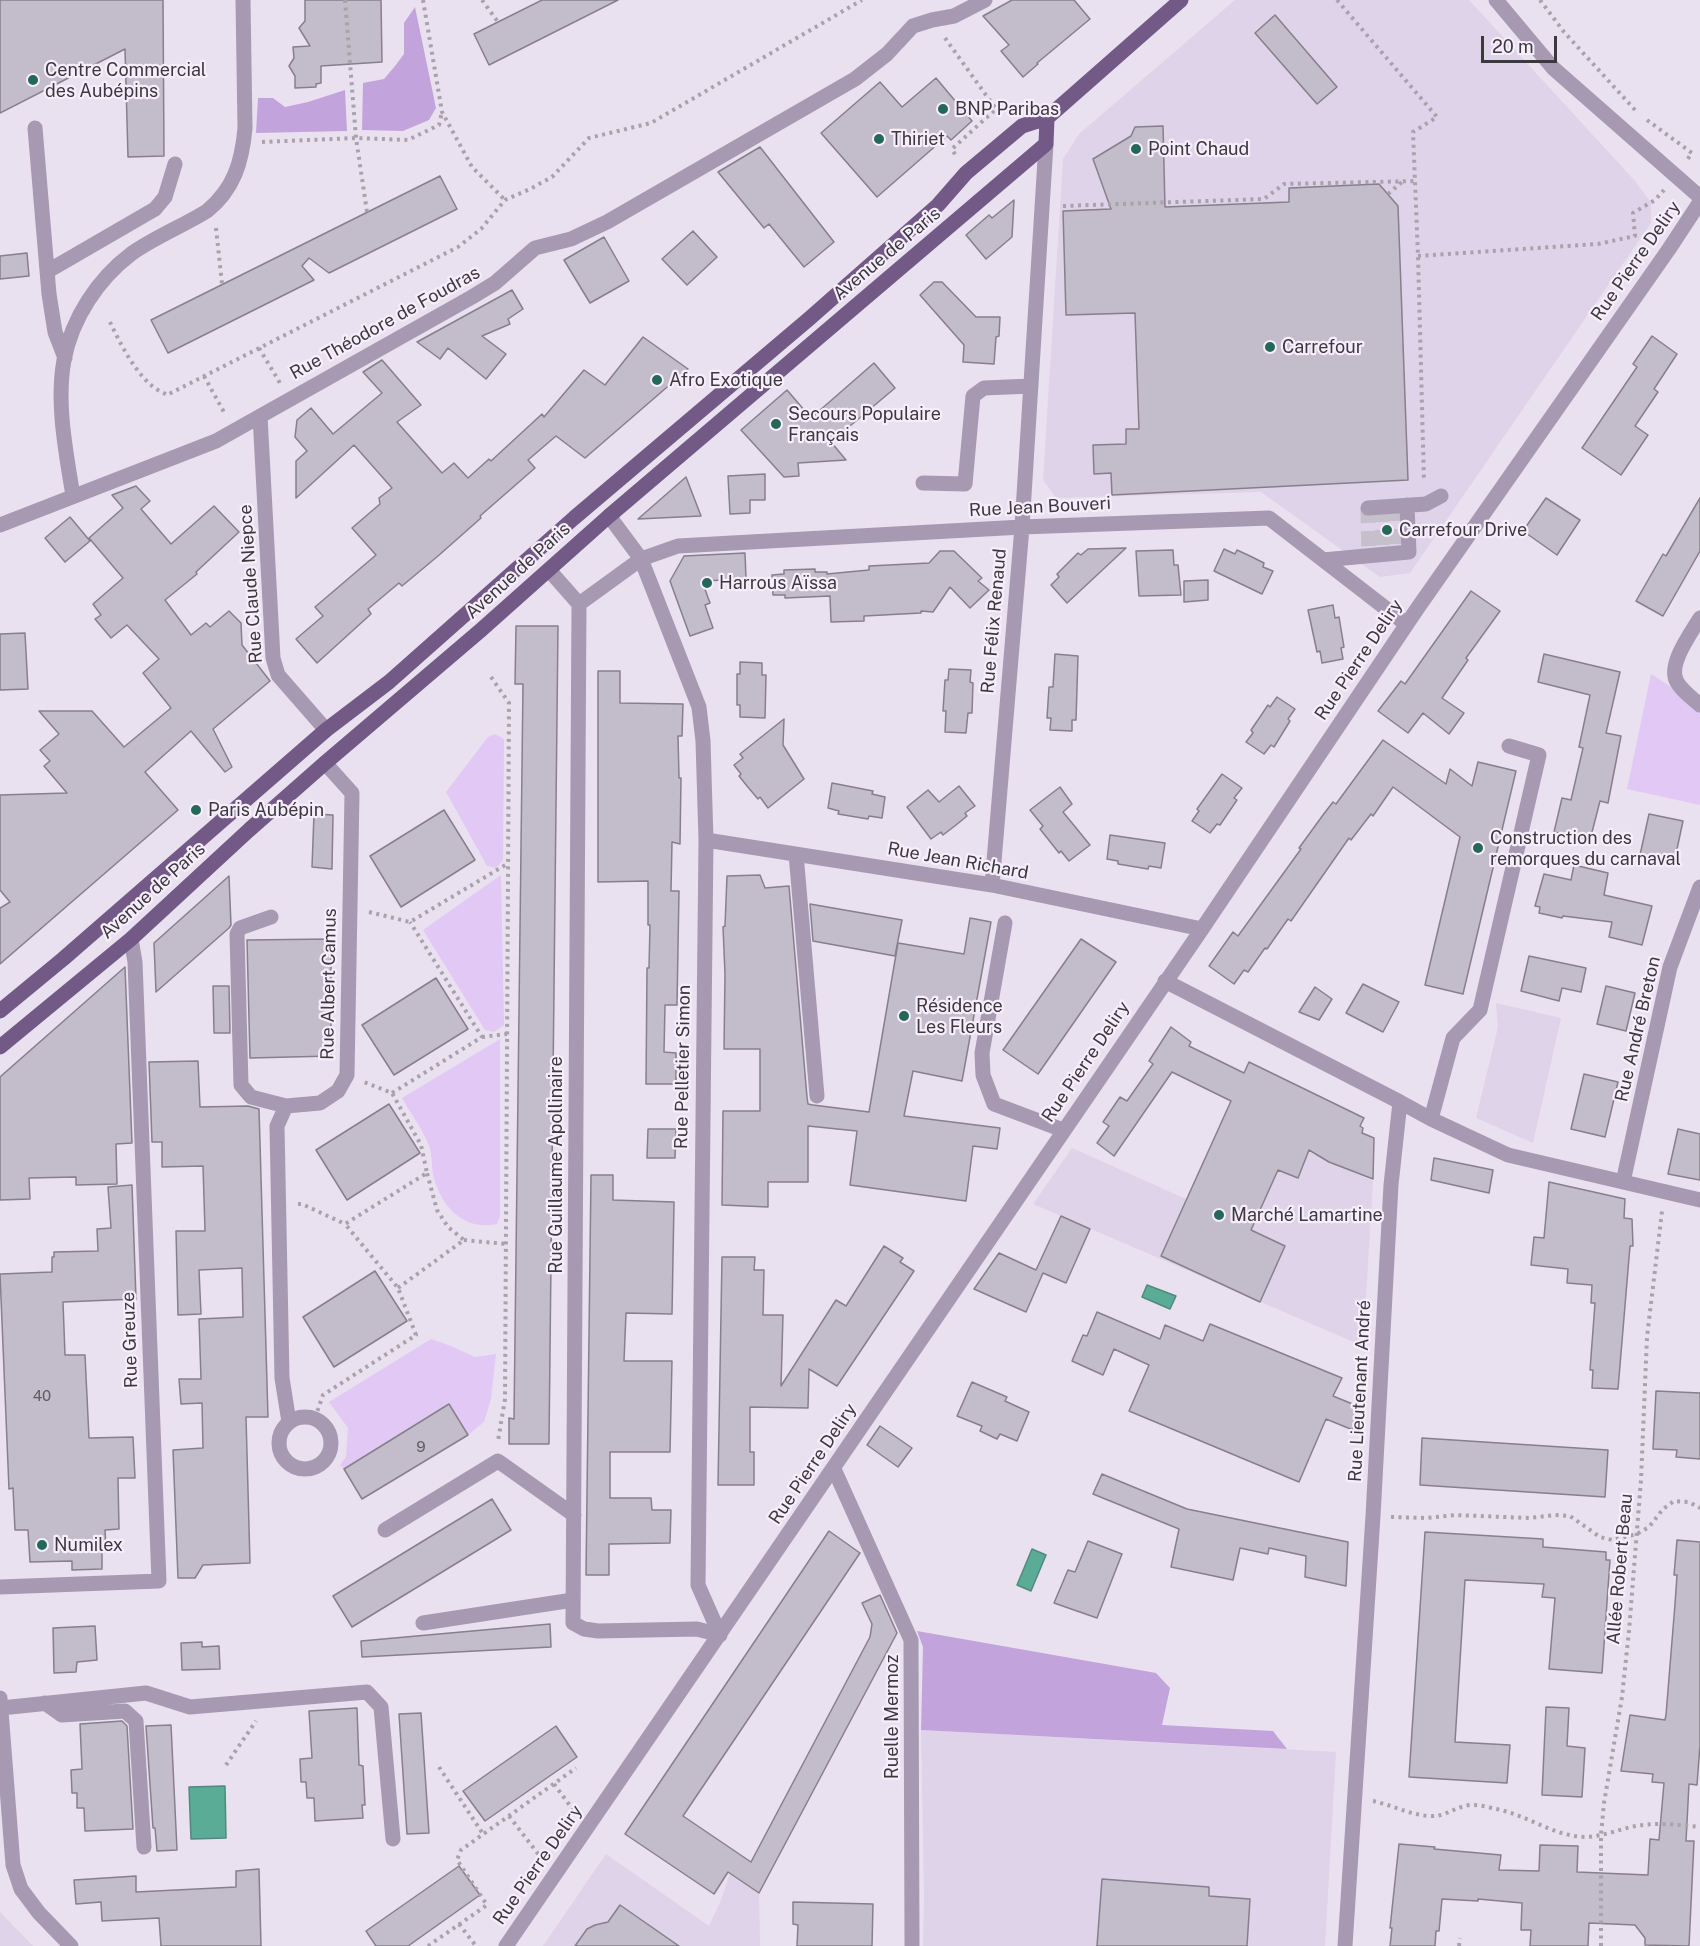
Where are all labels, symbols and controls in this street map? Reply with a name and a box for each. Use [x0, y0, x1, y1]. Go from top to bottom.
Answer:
scale bar [1484, 24, 1560, 62]
text: 20 m [1492, 36, 1534, 57]
place label: Centre Commercial des Aubépins [45, 59, 206, 101]
marker: Centre Commercial des Aubépins [26, 73, 40, 87]
place label: BNP Paribas [955, 98, 1059, 120]
marker: BNP Paribas [936, 102, 950, 116]
place label: Thiriet [891, 128, 945, 150]
marker: Thiriet [872, 132, 886, 146]
place label: Point Chaud [1148, 138, 1249, 160]
marker: Point Chaud [1129, 142, 1143, 156]
street label: Rue Pierre Deliry [1587, 197, 1685, 325]
street label: Avenue de Paris [829, 203, 945, 305]
street label: Rue Théodore de Foudras [286, 262, 484, 384]
place label: Carrefour [1282, 336, 1363, 358]
marker: Carrefour [1263, 340, 1277, 354]
place label: Afro Exotique [669, 369, 783, 391]
marker: Afro Exotique [650, 373, 664, 387]
place label: Secours Populaire Français [788, 403, 941, 446]
marker: Secours Populaire Français [769, 417, 783, 431]
street label: Rue Jean Bouveri [968, 492, 1112, 522]
street label: Rue Claude Niepce [235, 504, 267, 664]
street label: Avenue de Paris [461, 518, 575, 624]
place label: Carrefour Drive [1399, 519, 1527, 541]
marker: Carrefour Drive [1380, 523, 1394, 537]
street label: Rue Félix Renaud [977, 548, 1011, 694]
place label: Harrous Aïssa [719, 572, 837, 594]
marker: Harrous Aïssa [700, 576, 714, 590]
street label: Rue Pierre Deliry [1311, 595, 1407, 725]
place label: Paris Aubépin [208, 799, 324, 821]
marker: Paris Aubépin [189, 803, 203, 817]
place label: Construction des remorques du carnaval [1490, 827, 1681, 870]
street label: Avenue de Paris [96, 838, 210, 944]
street label: Rue Jean Richard [886, 838, 1030, 884]
marker: Construction des remorques du carnaval [1471, 841, 1485, 855]
street label: Rue Albert Camus [317, 908, 341, 1060]
street label: Rue André Breton [1611, 954, 1665, 1104]
street label: Rue Pelletier Simon [671, 985, 695, 1149]
place label: Résidence Les Fleurs [916, 995, 1003, 1038]
street label: Rue Pierre Deliry [1038, 997, 1134, 1127]
marker: Résidence Les Fleurs [897, 1009, 911, 1023]
street label: Rue Guillaume Apollinaire [545, 1056, 567, 1274]
place label: Marché Lamartine [1231, 1204, 1383, 1226]
marker: Marché Lamartine [1212, 1208, 1226, 1222]
street label: Rue Greuze [118, 1291, 142, 1389]
street label: Rue Lieutenant André [1344, 1299, 1376, 1483]
house number: 40 [33, 1387, 51, 1405]
street label: Rue Pierre Deliry [765, 1399, 861, 1529]
house number: 9 [416, 1438, 426, 1456]
street label: Allée Robert Beau [1603, 1493, 1637, 1645]
place label: Numilex [54, 1534, 123, 1556]
marker: Numilex [35, 1538, 49, 1552]
street label: Ruelle Mermoz [881, 1655, 903, 1779]
street label: Rue Pierre Deliry [489, 1801, 587, 1929]

